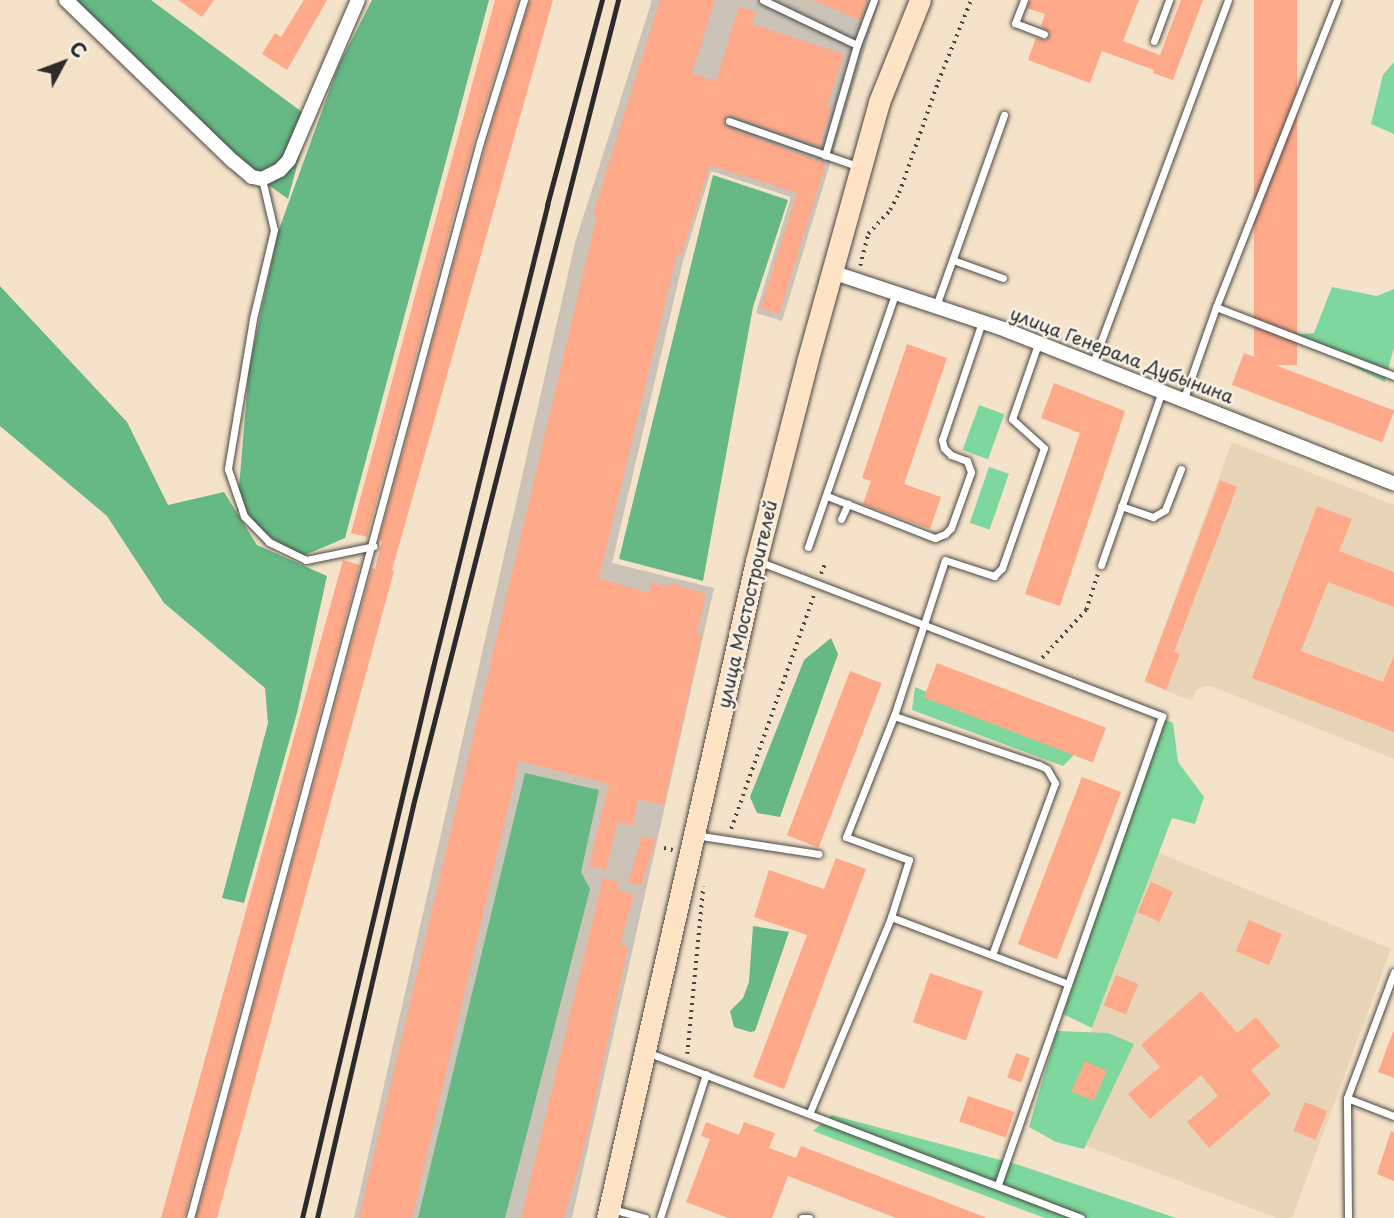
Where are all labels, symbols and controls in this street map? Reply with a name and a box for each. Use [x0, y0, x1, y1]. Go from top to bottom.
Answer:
north arrow [28, 28, 98, 98]
text: С [64, 35, 94, 64]
street label: улица Генерала Дубынина [1007, 302, 1237, 408]
street label: улица Мостостроителей [712, 497, 782, 711]

